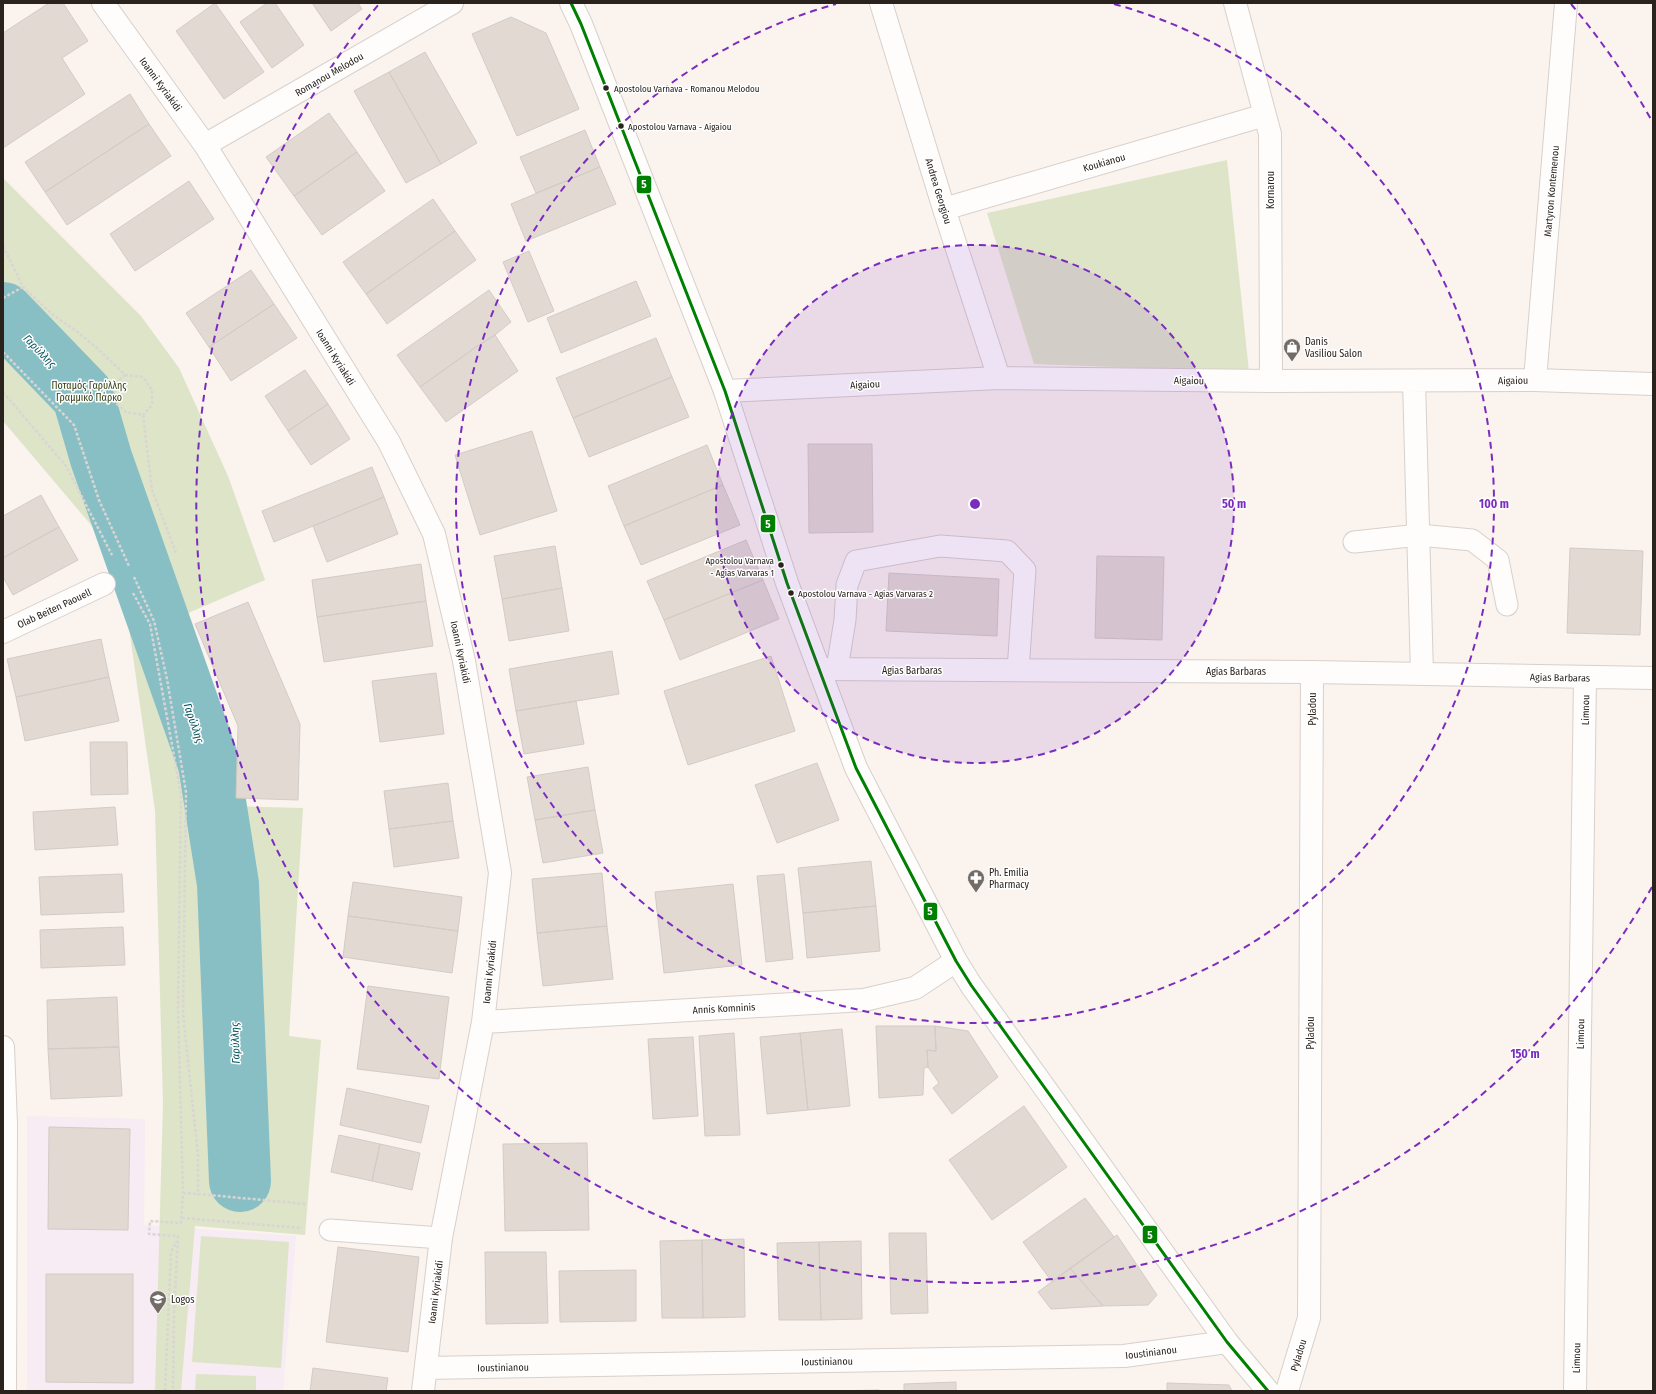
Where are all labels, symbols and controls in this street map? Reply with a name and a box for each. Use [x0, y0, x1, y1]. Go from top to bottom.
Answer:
street label: Romanou Melodou [293, 50, 366, 99]
street label: Ioanni Kyriakidi [137, 55, 184, 114]
marker: Apostolou Varnava - Romanou Melodou [601, 83, 611, 93]
place label: Apostolou Varnava - Romanou Melodou [614, 84, 759, 94]
marker: Apostolou Varnava - Aigaiou [616, 121, 626, 131]
place label: Apostolou Varnava - Aigaiou [628, 122, 731, 132]
street label: Martyron Kontemenou [1542, 145, 1562, 237]
street label: Koukianou [1082, 151, 1127, 175]
street label: Andrea Georgiou [922, 157, 954, 226]
street label: Kornarou [1265, 171, 1277, 209]
line badge: 5 [636, 175, 652, 194]
text: 5 [641, 178, 647, 191]
street label: Ioanni Kyriakidi [313, 327, 357, 388]
water label: Γαρύλλης [21, 332, 59, 371]
place label: Danis Vasiliou Salon [1305, 336, 1362, 360]
shop icon: Danis Vasiliou Salon [1282, 337, 1302, 362]
street label: Aigaiou [1174, 375, 1204, 387]
street label: Aigaiou [1498, 375, 1528, 387]
street label: Aigaiou [850, 378, 880, 392]
park label: Ποταμός Γαρύλλης Γραμμικό Πάρκο [51, 379, 127, 404]
centre of rings [968, 497, 982, 511]
text: 50 m [1222, 497, 1246, 511]
text: 100 m [1479, 497, 1509, 511]
line badge: 5 [760, 514, 776, 533]
text: 5 [765, 518, 771, 531]
place label: Apostolou Varnava - Agias Varvaras 1 [705, 556, 775, 578]
marker: Apostolou Varnava - Agias Varvaras 1 [776, 560, 786, 570]
street label: Olab Beiten Paouell [15, 586, 94, 631]
marker: Apostolou Varnava - Agias Varvaras 2 [786, 588, 796, 598]
place label: Apostolou Varnava - Agias Varvaras 2 [798, 589, 933, 599]
street label: Ioanni Kyriakidi [448, 620, 473, 685]
street label: Agias Barbaras [882, 665, 942, 677]
street label: Agias Barbaras [1206, 666, 1266, 678]
street label: Agias Barbaras [1530, 671, 1590, 685]
street label: Pyladou [1307, 693, 1319, 726]
street label: Limnou [1580, 695, 1592, 725]
water label: Γαρύλλης [181, 702, 207, 745]
place label: Ph. Emilia Pharmacy [989, 867, 1030, 891]
pharmacy icon: Ph. Emilia Pharmacy [966, 868, 986, 893]
line badge: 5 [923, 902, 938, 921]
text: 5 [927, 905, 933, 918]
street label: Ioanni Kyriakidi [481, 940, 499, 1004]
street label: Annis Komninis [692, 1001, 756, 1017]
street label: Pyladou [1305, 1017, 1317, 1050]
street label: Limnou [1575, 1019, 1587, 1049]
water label: Γαρύλλης [228, 1022, 243, 1064]
text: 150 m [1510, 1047, 1540, 1061]
line badge: 5 [1142, 1225, 1158, 1244]
text: 5 [1147, 1229, 1153, 1242]
street label: Ioanni Kyriakidi [426, 1260, 446, 1324]
school or university icon: Logos [148, 1289, 168, 1314]
place label: Logos [171, 1294, 195, 1306]
street label: Pyladou [1288, 1338, 1310, 1373]
street label: Limnou [1571, 1343, 1583, 1373]
street label: Ioustinianou [1125, 1344, 1177, 1362]
street label: Ioustinianou [801, 1356, 853, 1368]
street label: Ioustinianou [477, 1362, 529, 1374]

